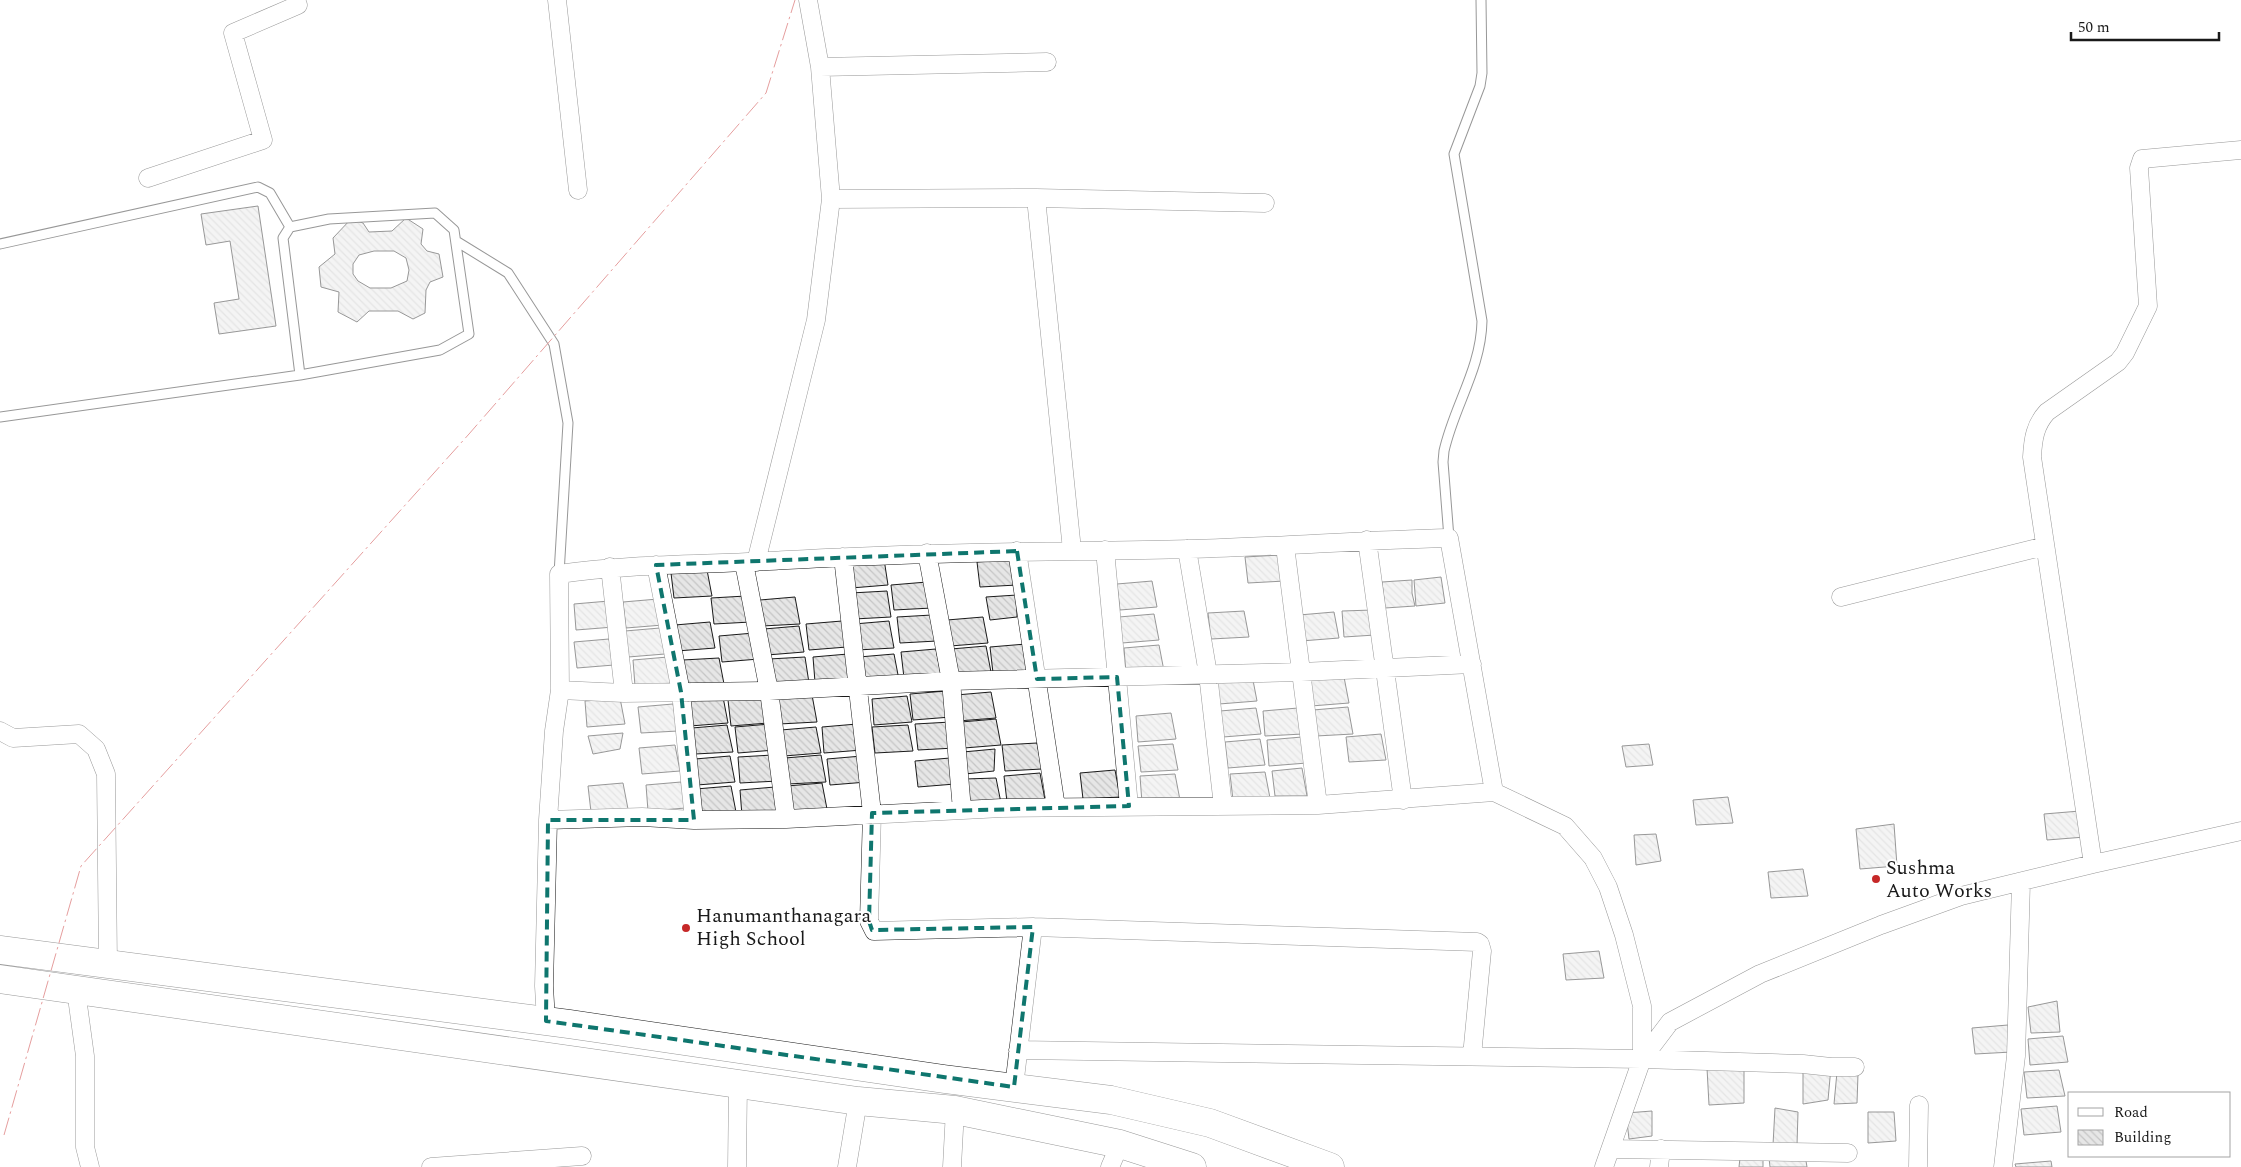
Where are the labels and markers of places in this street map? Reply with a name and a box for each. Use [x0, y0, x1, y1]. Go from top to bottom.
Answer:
place label: Sushma Auto Works [1886, 853, 1992, 906]
marker: Sushma Auto Works [1870, 873, 1882, 885]
place label: Hanumanthanagara High School [696, 901, 872, 954]
marker: Hanumanthanagara High School [680, 922, 692, 934]

